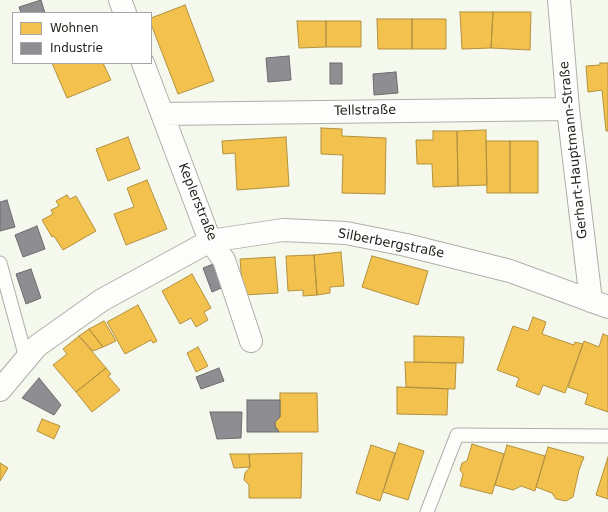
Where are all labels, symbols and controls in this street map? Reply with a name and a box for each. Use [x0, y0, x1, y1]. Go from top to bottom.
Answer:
legend [12, 12, 152, 64]
text: Wohnen [50, 21, 99, 35]
text: Industrie [50, 41, 103, 55]
street label: Gerhart-Hauptmann-Straße [557, 60, 591, 240]
street label: Tellstraße [334, 103, 396, 119]
street label: Keplerstraße [174, 161, 220, 243]
street label: Silberbergstraße [336, 226, 446, 262]

